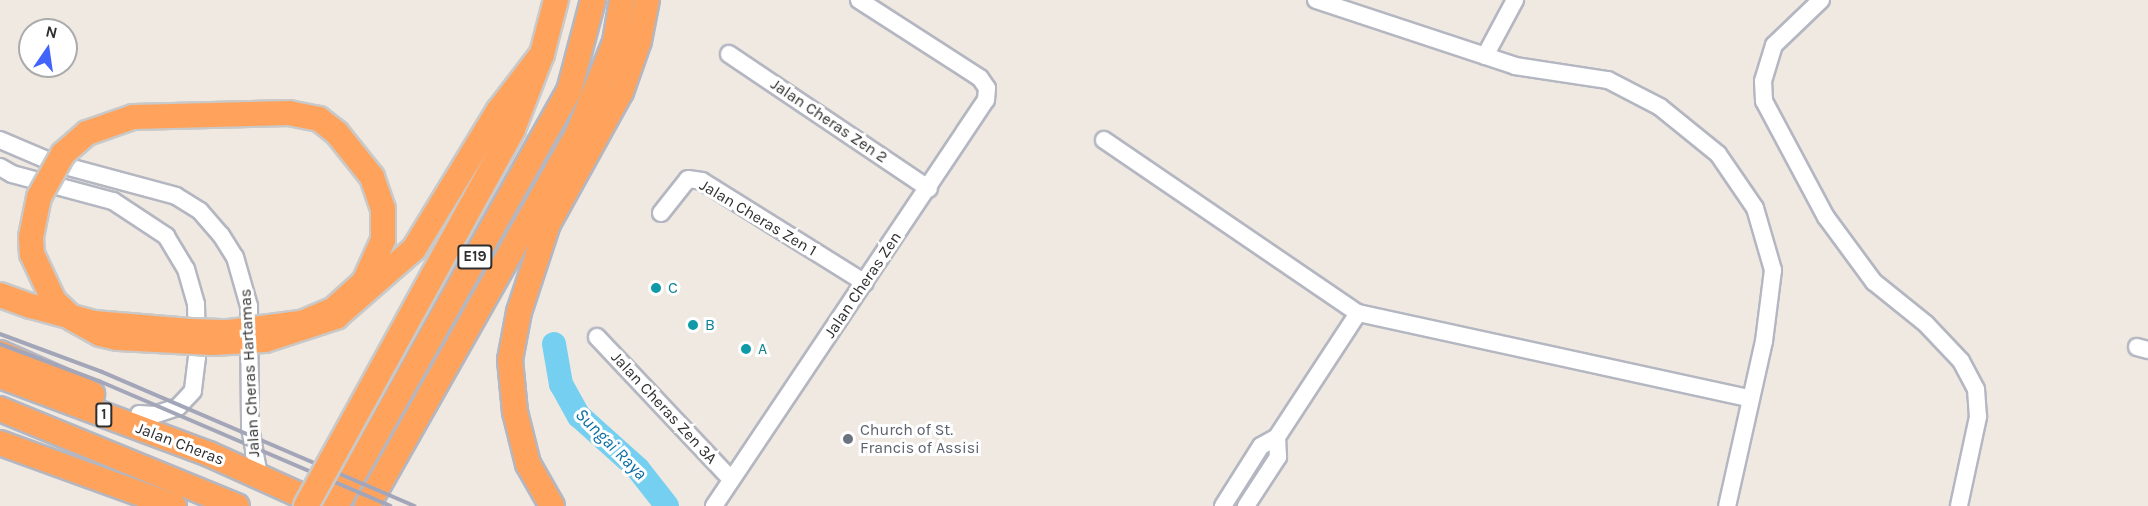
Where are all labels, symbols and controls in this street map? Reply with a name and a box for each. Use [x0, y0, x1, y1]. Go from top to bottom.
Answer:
north arrow [18, 18, 78, 78]
text: N [44, 21, 59, 42]
street label: Jalan Cheras Zen 2 [767, 75, 891, 167]
street label: Jalan Cheras Zen 1 [696, 176, 820, 260]
street label: Jalan Cheras Zen [820, 228, 906, 342]
road number: E19 [457, 245, 493, 269]
place label: C [668, 278, 678, 298]
marker: C [649, 281, 663, 295]
street label: Jalan Cheras Hartamas [236, 288, 264, 458]
place label: B [705, 315, 715, 335]
marker: B [686, 318, 700, 332]
place label: A [758, 339, 767, 359]
marker: A [739, 342, 753, 356]
street label: Jalan Cheras Zen 3A [607, 348, 721, 468]
road number: 1 [95, 403, 113, 427]
water label: Sungai Raya [571, 404, 651, 484]
street label: Jalan Cheras [133, 418, 227, 470]
place label: Church of St. Francis of Assisi [860, 420, 980, 458]
marker: Church of St. Francis of Assisi [841, 432, 855, 446]

